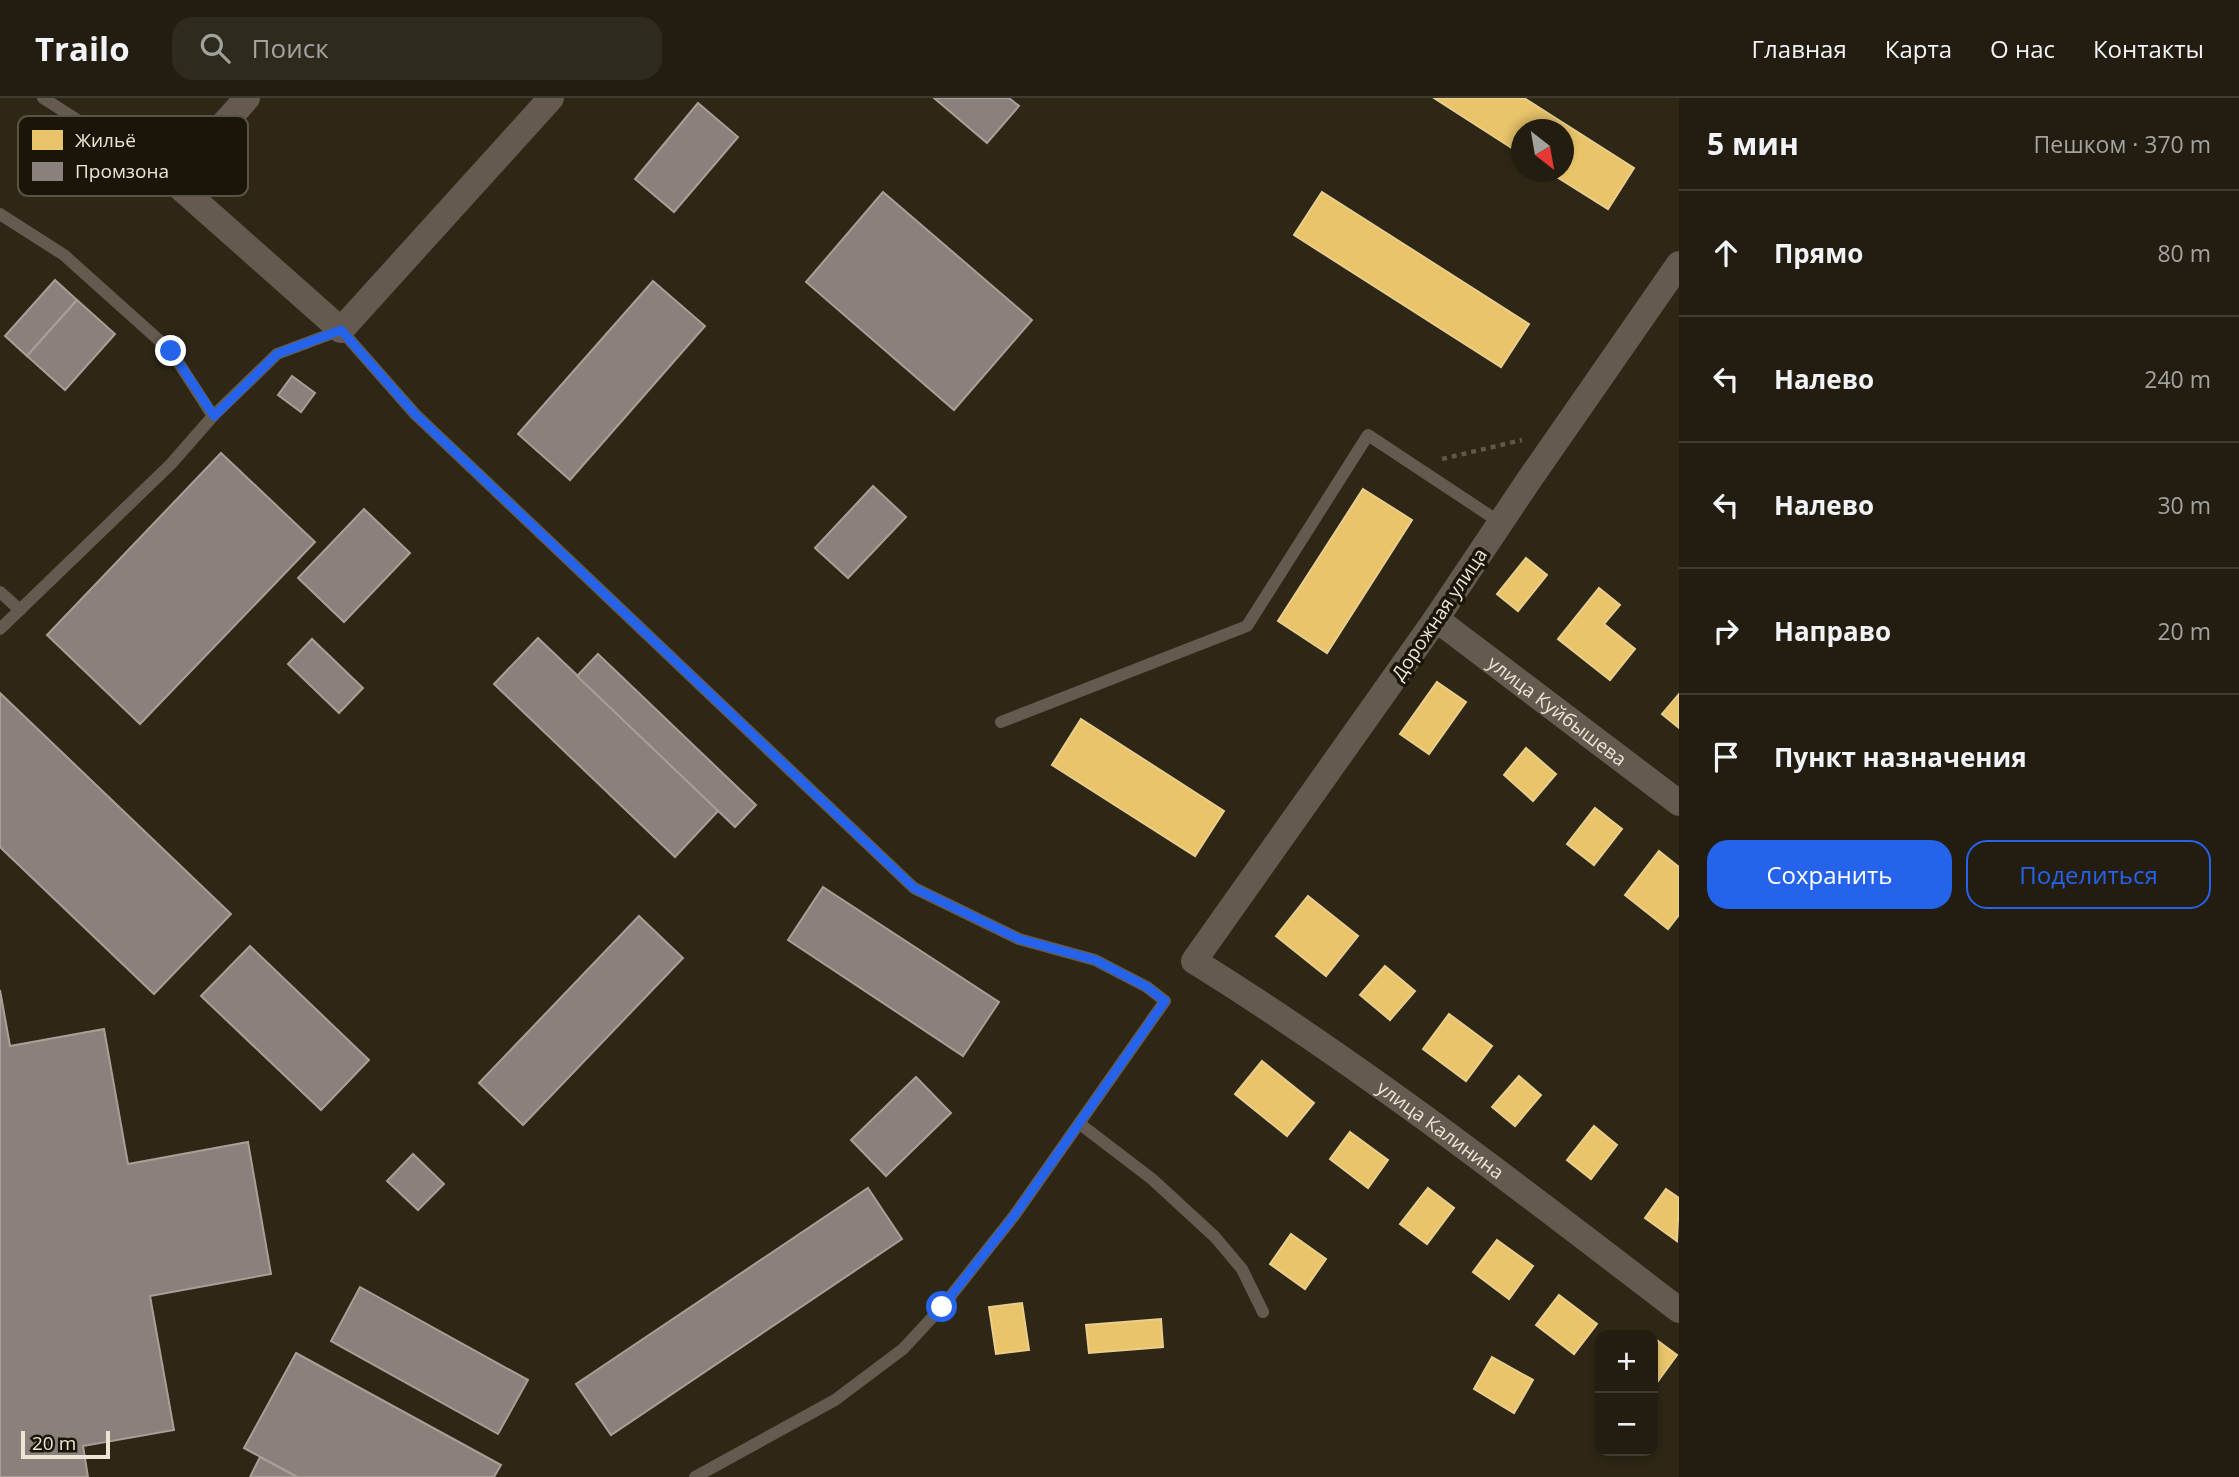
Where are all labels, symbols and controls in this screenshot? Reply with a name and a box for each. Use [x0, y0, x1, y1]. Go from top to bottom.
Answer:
search box [172, 17, 662, 80]
text: Trailo [35, 26, 130, 71]
icon: search [196, 29, 234, 67]
text: Поиск [252, 30, 329, 66]
text: Главная [1752, 32, 1847, 65]
text: Карта [1885, 32, 1952, 65]
text: О нас [1990, 32, 2055, 65]
text: Контакты [2093, 32, 2204, 65]
legend [18, 116, 248, 196]
north arrow [1511, 119, 1574, 182]
text: 5 мин [1707, 123, 1799, 164]
text: Жильё [75, 127, 136, 153]
text: Пешком · 370 m [2034, 128, 2211, 160]
text: Промзона [75, 158, 169, 184]
icon: ahead [1707, 234, 1745, 272]
text: Прямо [1774, 235, 1863, 271]
text: 80 m [2157, 237, 2211, 269]
route end [155, 335, 186, 366]
icon: left [1707, 360, 1745, 398]
text: Налево [1774, 361, 1874, 397]
text: 240 m [2144, 363, 2211, 395]
icon: left [1707, 486, 1745, 524]
text: Налево [1774, 487, 1874, 523]
text: 30 m [2157, 489, 2211, 521]
street label: Дорожная улица [1385, 543, 1493, 685]
icon: right [1707, 612, 1745, 650]
text: Направо [1774, 613, 1891, 649]
text: 20 m [2157, 615, 2211, 647]
street label: улица Куйбышева [1482, 650, 1632, 772]
icon: arrive [1707, 738, 1745, 776]
text: Пункт назначения [1774, 739, 2027, 775]
button: Сохранить [1707, 840, 1952, 909]
button: Поделиться [1966, 840, 2211, 909]
street label: улица Калинина [1372, 1074, 1509, 1185]
route start [926, 1291, 957, 1322]
map controls [1595, 1330, 1658, 1456]
button: + [1595, 1330, 1658, 1393]
button: − [1595, 1393, 1658, 1456]
scale bar [21, 1428, 110, 1460]
text: 20 m [32, 1430, 76, 1456]

